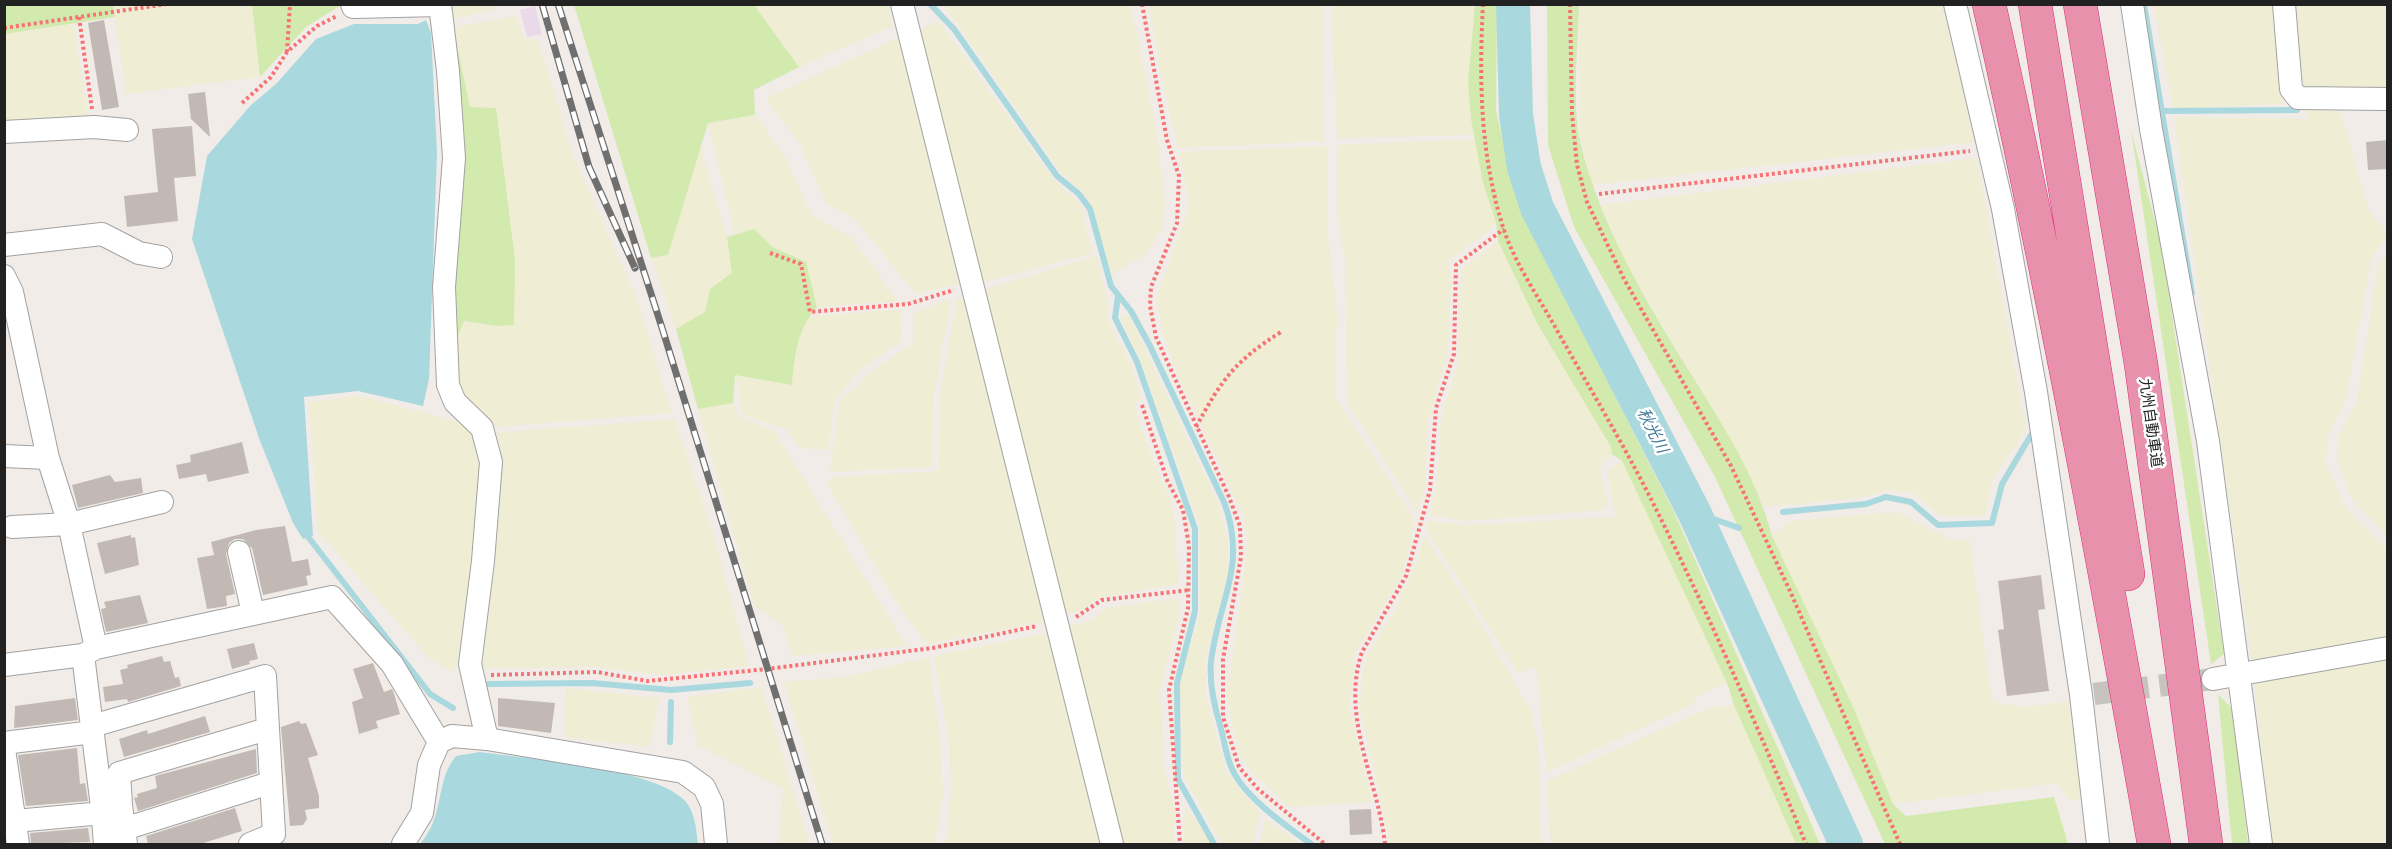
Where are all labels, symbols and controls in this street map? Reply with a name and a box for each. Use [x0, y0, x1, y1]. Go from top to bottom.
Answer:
street label: 九州自動車道 [2135, 377, 2165, 469]
water label: 秋光川 [1633, 405, 1671, 457]

